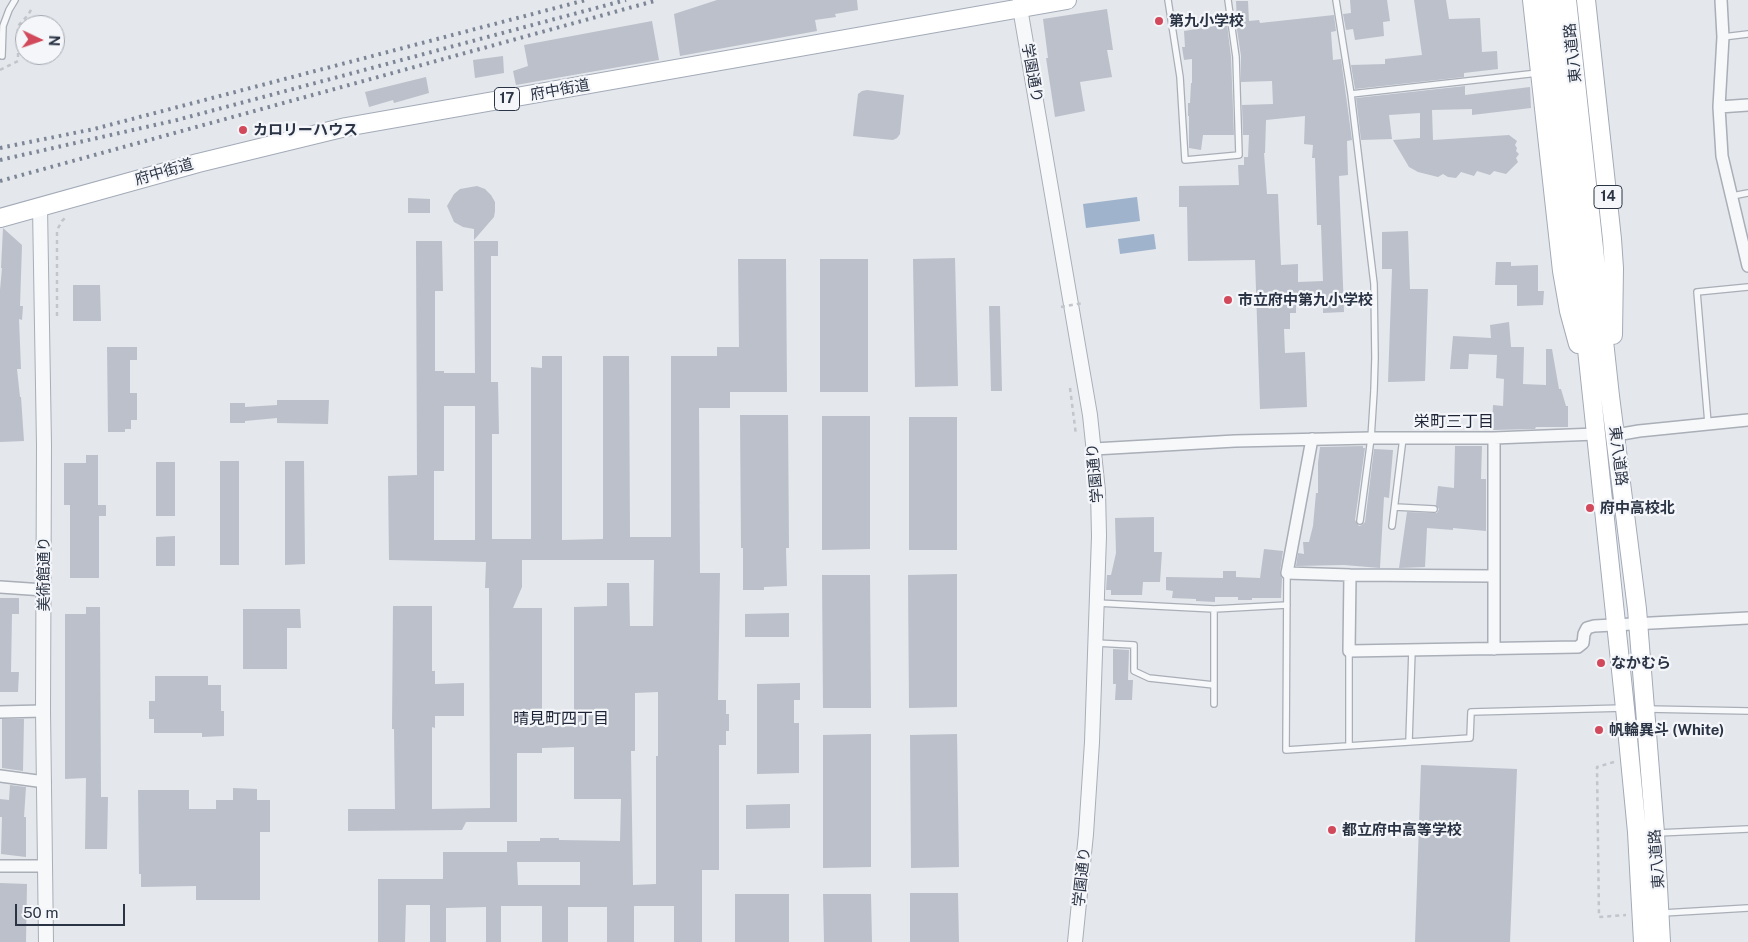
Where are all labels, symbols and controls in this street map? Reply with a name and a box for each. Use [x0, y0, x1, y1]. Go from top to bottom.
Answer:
place label: 第九小学校 [1169, 12, 1244, 30]
north arrow [15, 15, 65, 65]
marker: 第九小学校 [1153, 15, 1165, 27]
street label: 東八道路 [1561, 22, 1585, 84]
text: N [46, 35, 62, 47]
street label: 学園通り [1018, 42, 1046, 104]
street label: 府中街道 [529, 76, 591, 104]
road number: 17 [494, 88, 520, 110]
place label: カロリーハウス [253, 121, 358, 139]
marker: カロリーハウス [237, 124, 249, 136]
street label: 府中街道 [133, 155, 195, 189]
road number: 14 [1594, 186, 1622, 208]
place label: 市立府中第九小学校 [1238, 291, 1373, 309]
marker: 市立府中第九小学校 [1222, 294, 1234, 306]
district label: 栄町三丁目 [1414, 412, 1494, 432]
street label: 東八道路 [1605, 425, 1631, 487]
street label: 学園通り [1083, 442, 1107, 504]
place label: 府中高校北 [1600, 499, 1675, 517]
marker: 府中高校北 [1584, 502, 1596, 514]
street label: 美術館通り [35, 537, 53, 611]
place label: なかむら [1611, 654, 1671, 672]
marker: なかむら [1595, 657, 1607, 669]
district label: 晴見町四丁目 [513, 709, 609, 729]
place label: 帆輪異斗 (White) [1609, 721, 1724, 739]
marker: 帆輪異斗 (White) [1593, 724, 1605, 736]
place label: 都立府中高等学校 [1342, 821, 1462, 839]
marker: 都立府中高等学校 [1326, 824, 1338, 836]
street label: 東八道路 [1646, 828, 1668, 890]
street label: 学園通り [1070, 846, 1094, 908]
scale bar [18, 894, 128, 926]
text: 50 m [23, 904, 58, 921]

